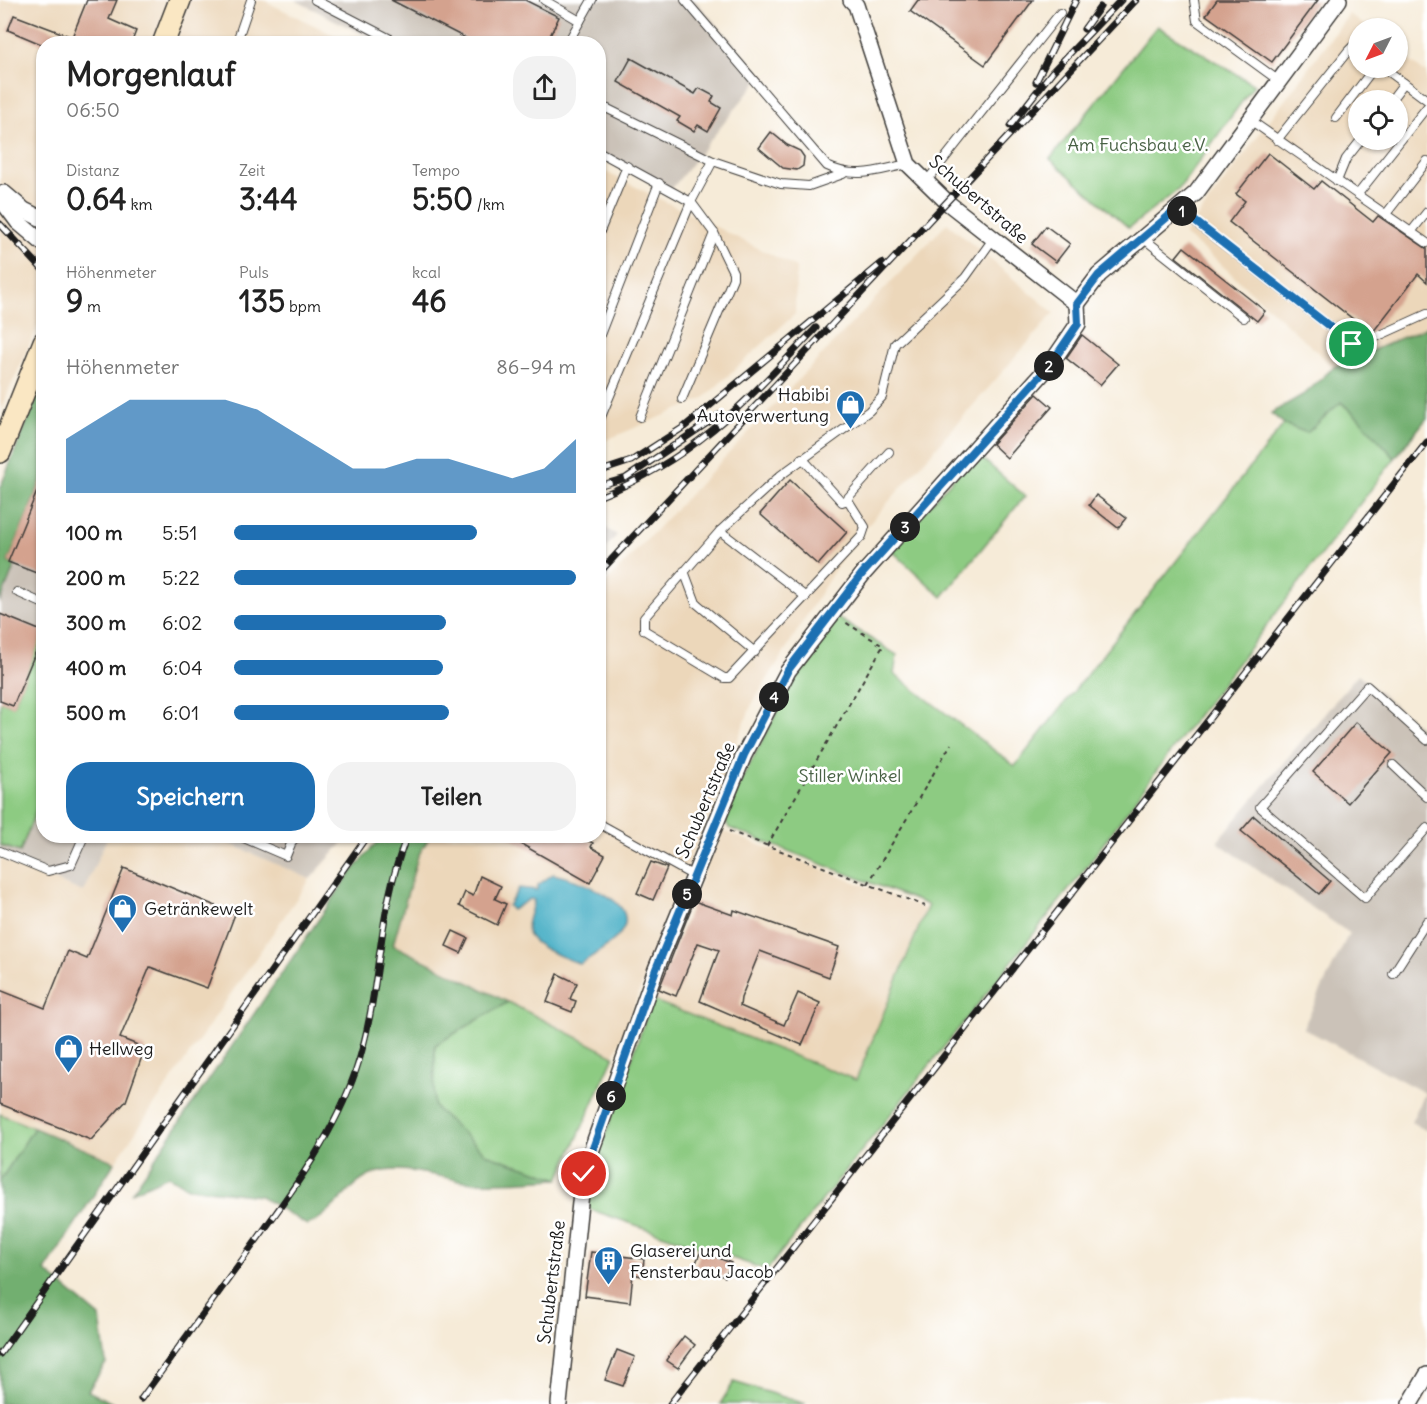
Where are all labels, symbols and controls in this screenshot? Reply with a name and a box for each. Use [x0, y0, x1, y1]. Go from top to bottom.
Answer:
north arrow [1348, 18, 1408, 78]
map controls [1348, 18, 1408, 150]
text: Morgenlauf [66, 53, 236, 95]
button: share [513, 56, 576, 119]
button: locate [1348, 90, 1408, 150]
text: 06:50 [66, 97, 120, 122]
park label: Am Fuchsbau e.V. [1068, 133, 1208, 156]
street label: Schubertstraße [925, 150, 1033, 248]
text: Distanz [66, 160, 120, 180]
text: Zeit [239, 160, 265, 180]
text: Tempo [412, 160, 460, 180]
text: 0.64 [66, 180, 127, 218]
text: 3:44 [239, 180, 298, 218]
text: 5:50 [412, 180, 473, 218]
text: km [127, 194, 153, 214]
text: /km [473, 194, 505, 214]
pin: 1 [1167, 196, 1197, 226]
text: 1 [1179, 201, 1185, 221]
text: Höhenmeter [66, 262, 157, 282]
text: Puls [239, 262, 269, 282]
text: kcal [412, 262, 441, 282]
text: 9 [66, 282, 83, 320]
text: 135 [239, 282, 285, 320]
text: 46 [412, 282, 447, 320]
text: m [83, 296, 101, 316]
text: bpm [285, 296, 321, 316]
pin [1326, 318, 1377, 369]
icon: arrive [1335, 327, 1368, 360]
pin: 2 [1034, 351, 1064, 381]
text: Höhenmeter [66, 354, 179, 379]
text: 86–94 m [496, 354, 576, 379]
text: 2 [1045, 356, 1053, 376]
place label: Habibi Autoverwertung [697, 383, 829, 427]
shop icon: Habibi Autoverwertung [834, 388, 866, 430]
pin: 3 [890, 512, 920, 542]
text: 3 [900, 517, 910, 537]
text: 100 m [66, 520, 123, 545]
text: 5:51 [162, 520, 197, 545]
text: 200 m [66, 565, 126, 590]
text: 5:22 [162, 565, 200, 590]
text: 300 m [66, 610, 126, 635]
text: 6:02 [162, 610, 202, 635]
text: 400 m [66, 655, 126, 680]
text: 6:04 [162, 655, 203, 680]
pin: 4 [759, 682, 789, 712]
text: 4 [769, 687, 779, 707]
text: 500 m [66, 700, 126, 725]
text: 6:01 [162, 700, 199, 725]
street label: Schubertstraße [670, 738, 740, 862]
button: Speichern [66, 762, 315, 831]
button: Teilen [327, 762, 576, 831]
park label: Stiller Winkel [799, 764, 901, 787]
pin: 5 [672, 879, 702, 909]
text: 5 [682, 884, 692, 904]
shop icon: Getränkewelt [107, 892, 139, 934]
place label: Getränkewelt [144, 897, 253, 920]
shop icon: Hellweg [52, 1032, 84, 1074]
place label: Hellweg [89, 1037, 153, 1060]
pin: 6 [596, 1081, 626, 1111]
text: 6 [606, 1086, 616, 1106]
pin [558, 1148, 609, 1199]
icon: check [567, 1157, 600, 1190]
street label: Schubertstraße [532, 1219, 570, 1345]
place label: Glaserei und Fensterbau Jacob [630, 1239, 774, 1283]
building icon: Glaserei und Fensterbau Jacob [593, 1244, 625, 1286]

